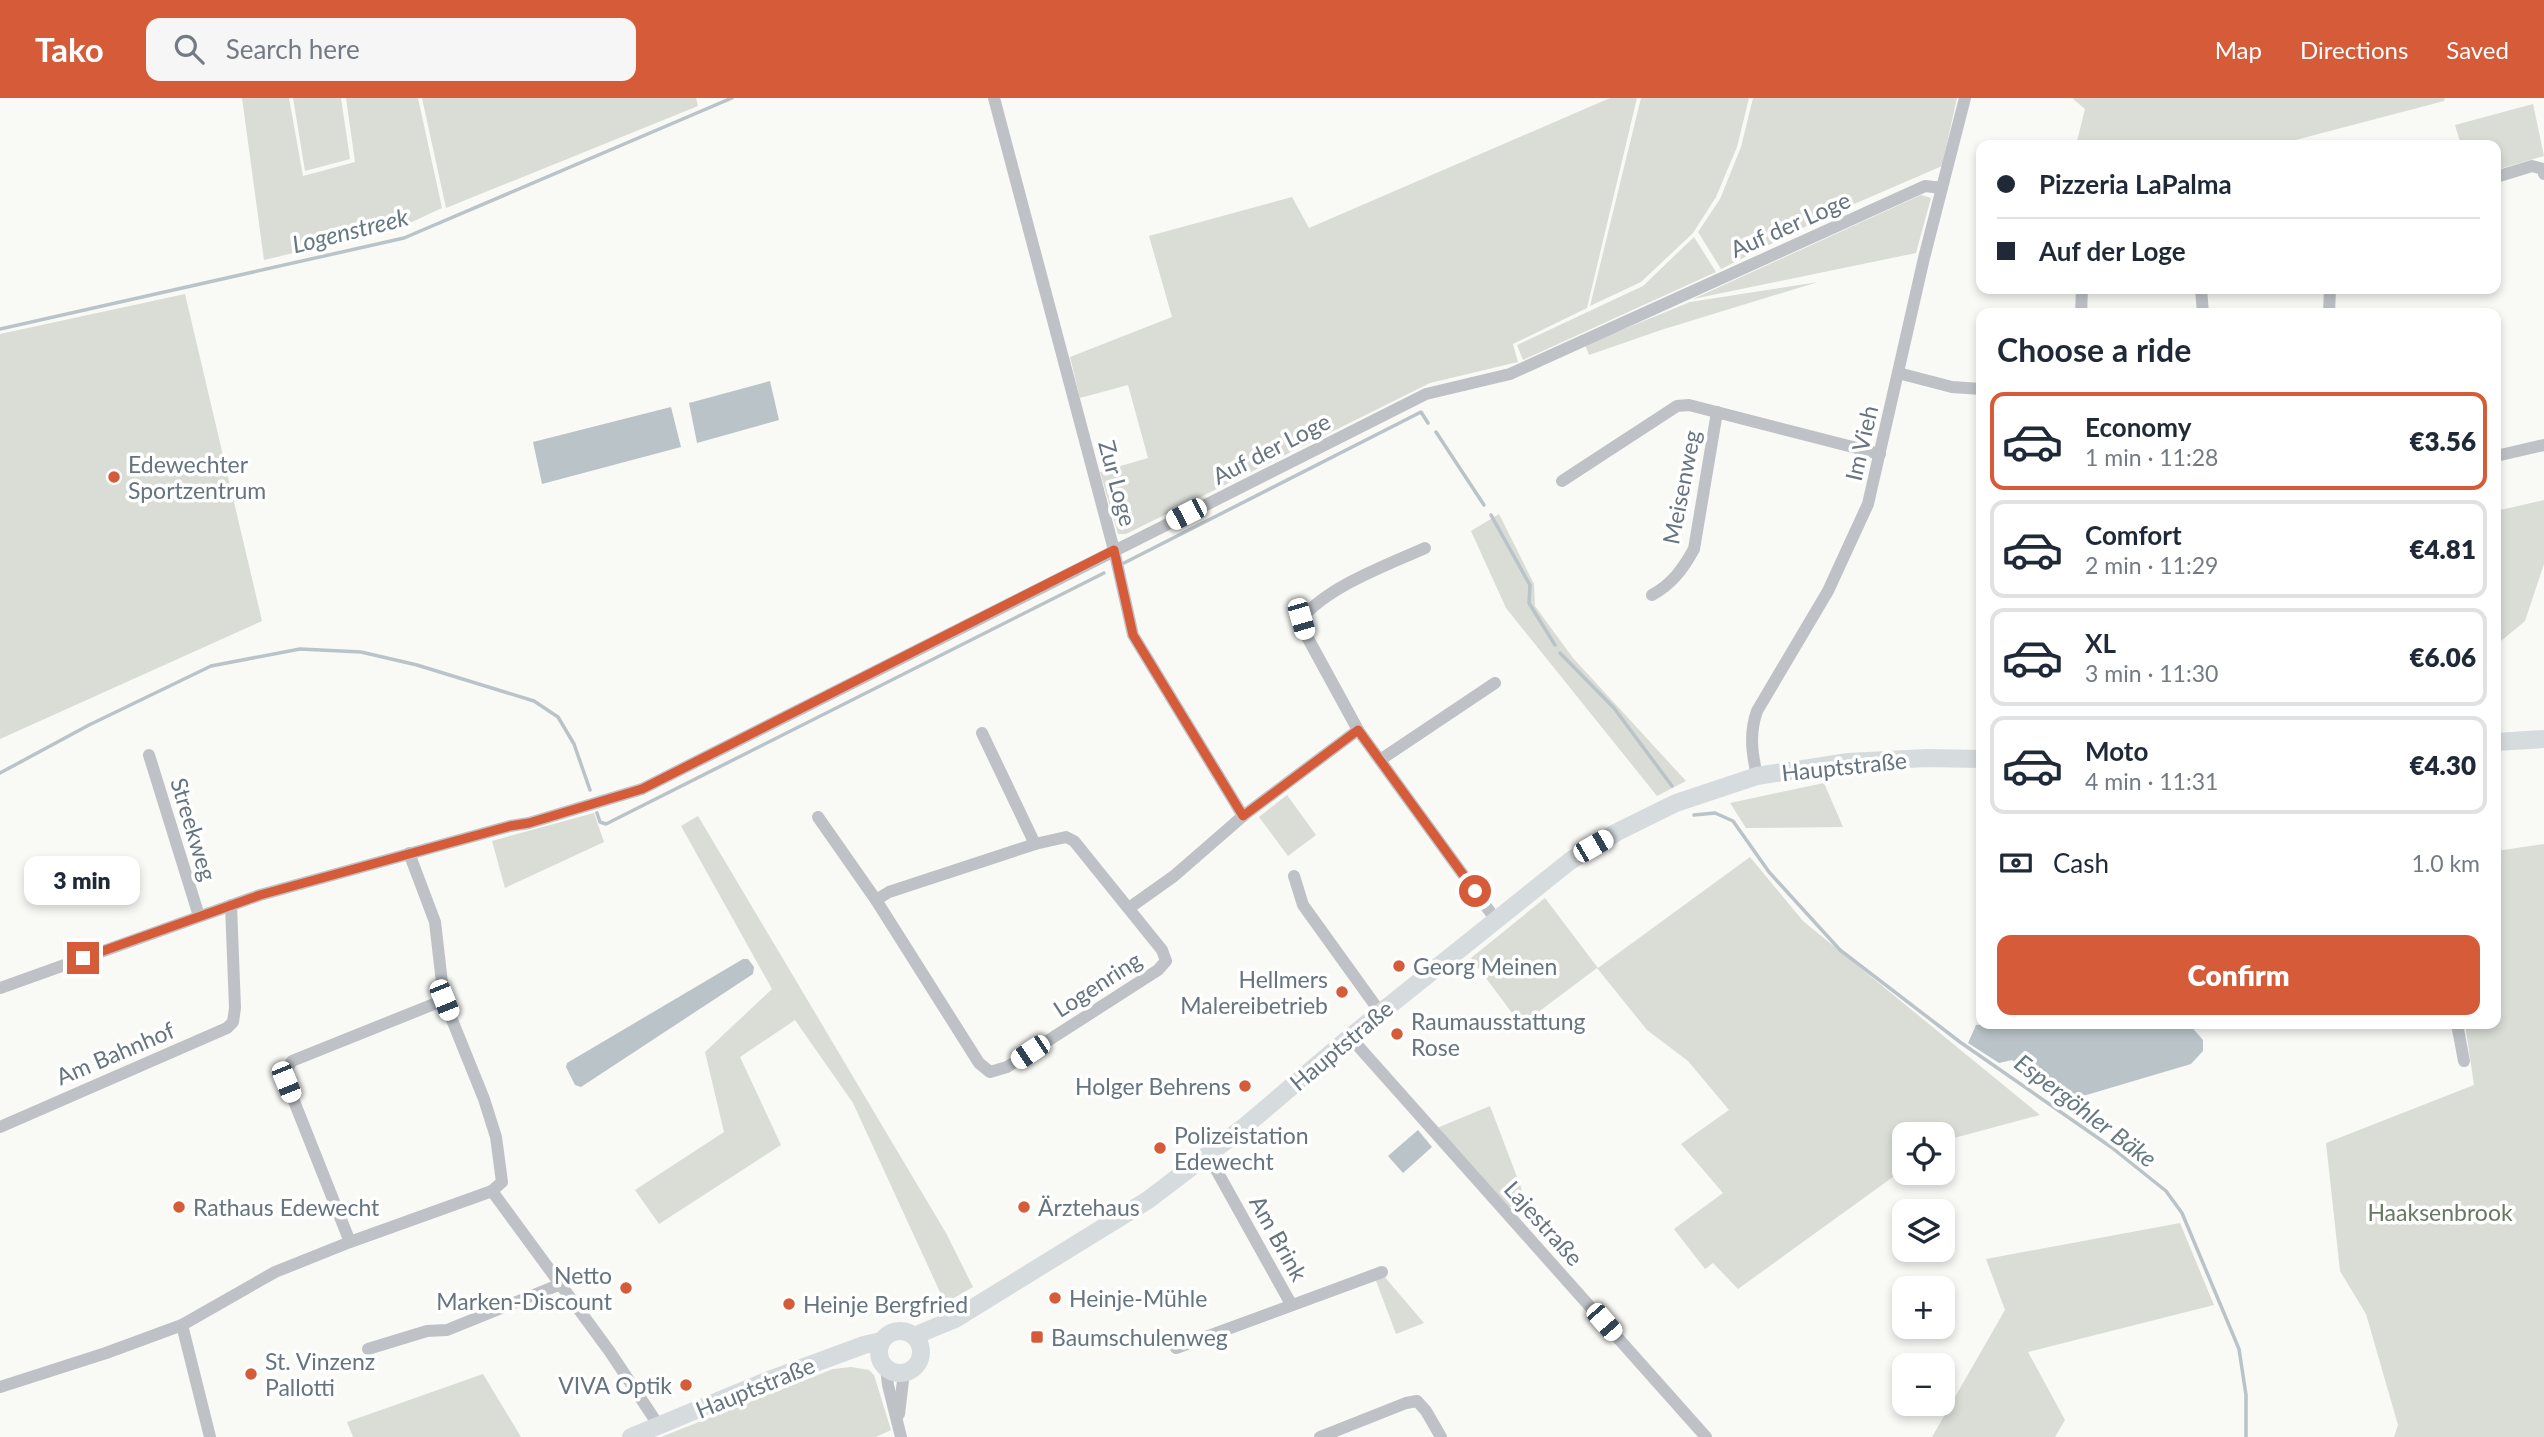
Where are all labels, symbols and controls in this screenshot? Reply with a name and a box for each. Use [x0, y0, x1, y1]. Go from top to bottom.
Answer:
search box [146, 18, 636, 81]
text: Tako [35, 29, 104, 69]
icon: search [170, 30, 208, 68]
text: Search here [226, 33, 360, 65]
text: Map [2215, 35, 2262, 64]
text: Directions [2300, 35, 2408, 64]
text: Saved [2446, 35, 2509, 64]
text: Pizzeria LaPalma [2039, 168, 2232, 200]
street label: Auf der Loge [1726, 185, 1854, 263]
water label: Logenstreek [289, 201, 412, 258]
text: Auf der Loge [2039, 235, 2186, 267]
text: Choose a ride [1997, 330, 2191, 369]
street label: Im Vieh [1839, 403, 1883, 483]
street label: Auf der Loge [1207, 406, 1335, 490]
icon: car [2001, 410, 2064, 473]
text: Economy [2085, 411, 2191, 443]
text: €3.56 [2409, 425, 2476, 457]
street label: Meisenweg [1656, 428, 1706, 546]
street label: Zur Loge [1093, 437, 1143, 529]
text: 1 min · 11:28 [2085, 443, 2218, 471]
place label: Edewechter Sportzentrum [128, 450, 266, 504]
marker: Edewechter Sportzentrum [106, 469, 122, 485]
car [1163, 495, 1210, 533]
icon: car [2001, 518, 2064, 581]
text: Comfort [2085, 519, 2182, 551]
text: €4.81 [2409, 533, 2476, 565]
text: 2 min · 11:29 [2085, 551, 2218, 579]
car [1286, 596, 1317, 642]
icon: car [2001, 626, 2064, 689]
text: XL [2085, 627, 2116, 659]
text: €6.06 [2409, 641, 2476, 673]
text: 3 min · 11:30 [2085, 659, 2218, 687]
icon: car [2001, 734, 2064, 797]
text: Moto [2085, 735, 2148, 767]
street label: Hauptstraße [1780, 746, 1908, 786]
text: €4.30 [2409, 749, 2476, 781]
text: 4 min · 11:31 [2085, 767, 2218, 795]
street label: Streekweg [165, 774, 223, 884]
car [1570, 826, 1617, 866]
icon: cash [1997, 844, 2035, 882]
text: Cash [2053, 847, 2109, 879]
text: 1.0 km [2411, 849, 2480, 877]
callout: 3 min [25, 856, 141, 906]
text: 3 min [53, 866, 111, 894]
route start [1459, 875, 1491, 907]
button: Confirm [1997, 935, 2480, 1015]
route end [67, 942, 99, 974]
street label: Logenring [1048, 945, 1146, 1023]
place label: Georg Meinen [1413, 952, 1557, 980]
marker: Georg Meinen [1391, 958, 1407, 974]
place label: Hellmers Malereibetrieb [1180, 965, 1328, 1019]
car [427, 977, 462, 1023]
marker: Hellmers Malereibetrieb [1334, 984, 1350, 1000]
street label: Hauptstraße [1284, 994, 1398, 1096]
place label: Raumausstattung Rose [1411, 1007, 1585, 1061]
street label: Am Bahnhof [52, 1016, 178, 1090]
marker: Raumausstattung Rose [1389, 1026, 1405, 1042]
car [1007, 1032, 1054, 1072]
water label: Espergöhler Bäke [2009, 1047, 2163, 1173]
car [269, 1059, 304, 1105]
place label: Holger Behrens [1075, 1072, 1231, 1100]
marker: Holger Behrens [1237, 1078, 1253, 1094]
place label: Polizeistation Edewecht [1174, 1121, 1309, 1175]
map controls [1892, 1122, 1955, 1416]
button: locate [1892, 1122, 1955, 1185]
marker: Polizeistation Edewecht [1152, 1140, 1168, 1156]
street label: Lajestraße [1499, 1175, 1589, 1271]
street label: Am Brink [1244, 1190, 1314, 1286]
place label: Rathaus Edewecht [193, 1193, 380, 1221]
place label: Ärztehaus [1038, 1193, 1140, 1221]
park label: Haaksenbrook [2367, 1198, 2513, 1226]
marker: Rathaus Edewecht [171, 1199, 187, 1215]
marker: Ärztehaus [1016, 1199, 1032, 1215]
button: layers [1892, 1199, 1955, 1262]
place label: Netto Marken-Discount [436, 1261, 613, 1315]
button: + [1892, 1276, 1955, 1339]
marker: Netto Marken-Discount [618, 1280, 634, 1296]
place label: Heinje-Mühle [1069, 1284, 1207, 1312]
place label: Heinje Bergfried [803, 1290, 968, 1318]
marker: Heinje-Mühle [1047, 1290, 1063, 1306]
marker: Heinje Bergfried [781, 1296, 797, 1312]
car [1583, 1299, 1626, 1345]
place label: Baumschulenweg [1051, 1323, 1228, 1351]
marker: Baumschulenweg [1029, 1329, 1045, 1345]
place label: St. Vinzenz Pallotti [265, 1347, 375, 1401]
street label: Hauptstraße [691, 1350, 819, 1424]
button: − [1892, 1353, 1955, 1416]
marker: St. Vinzenz Pallotti [243, 1366, 259, 1382]
place label: VIVA Optik [558, 1371, 672, 1399]
marker: VIVA Optik [678, 1377, 694, 1393]

